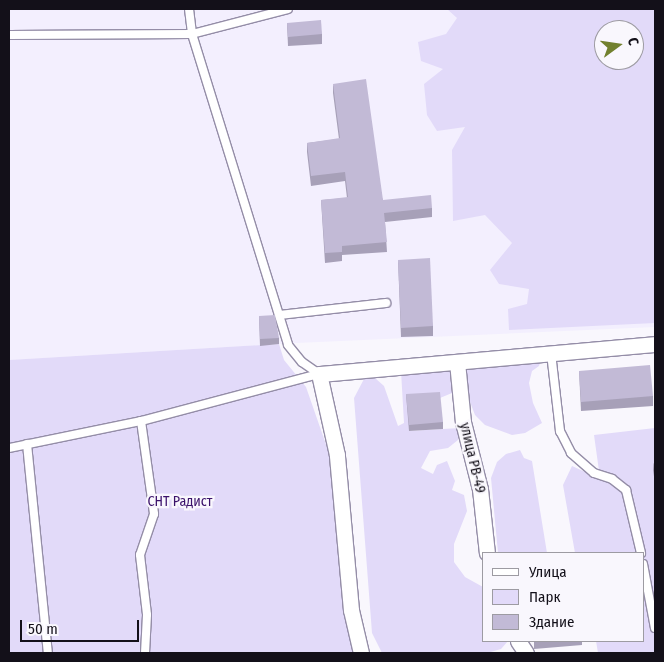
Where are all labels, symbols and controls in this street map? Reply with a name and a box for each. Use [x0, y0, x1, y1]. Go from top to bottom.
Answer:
north arrow [594, 20, 644, 70]
text: С [624, 36, 642, 47]
street label: улица РВ-49 [456, 421, 488, 495]
park label: СНТ Радист [147, 494, 213, 510]
legend [482, 552, 644, 642]
text: Улица [529, 563, 567, 581]
text: Парк [529, 588, 560, 606]
scale bar [22, 610, 141, 642]
text: Здание [529, 613, 575, 631]
text: 50 m [28, 620, 58, 638]

